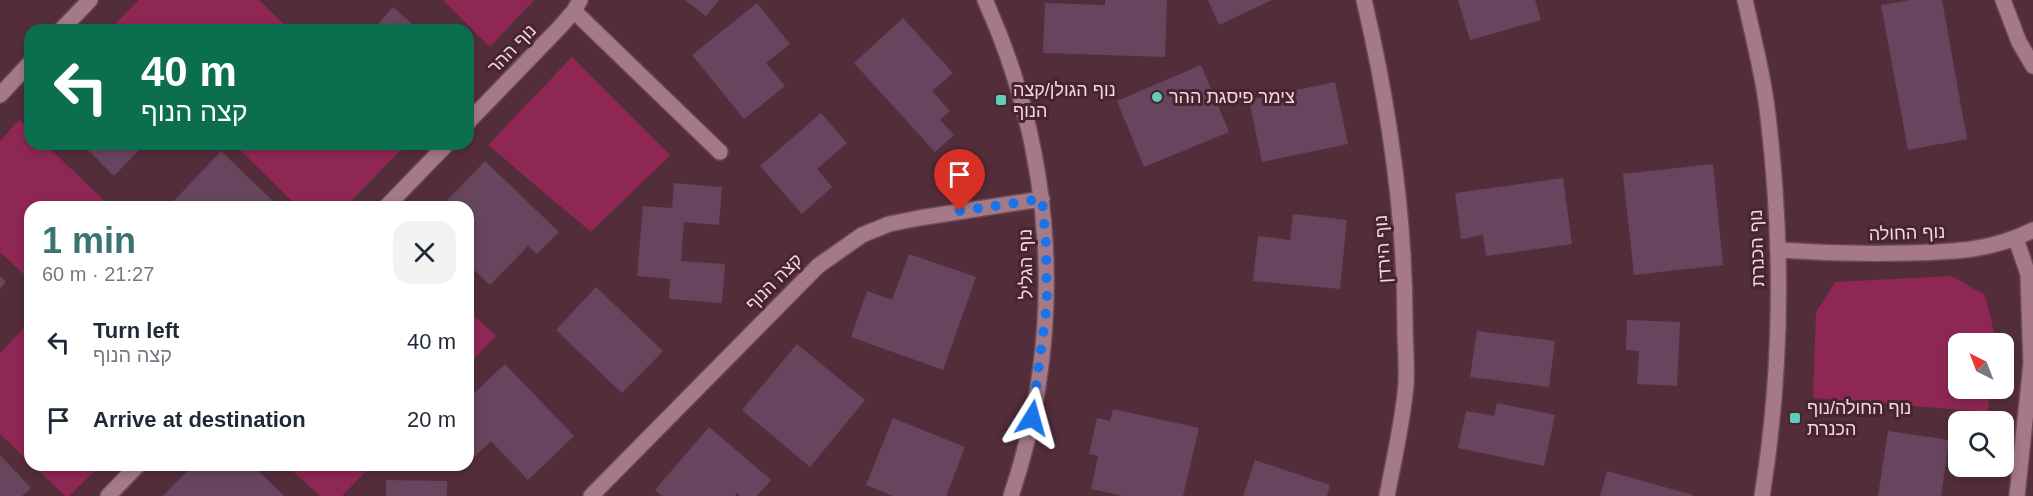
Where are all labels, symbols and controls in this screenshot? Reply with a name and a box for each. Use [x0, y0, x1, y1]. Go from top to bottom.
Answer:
street label: נוף ההר [484, 20, 540, 78]
icon: left [42, 48, 120, 126]
text: 40 m [141, 48, 237, 95]
place label: נוף הגולן/קצה הנוף [1013, 80, 1116, 121]
place label: צימר פיסגת ההר [1169, 87, 1295, 107]
marker: צימר פיסגת ההר [1150, 90, 1164, 104]
marker: נוף הגולן/קצה הנוף [994, 93, 1008, 107]
text: קצה הנוף [141, 97, 248, 127]
pin [934, 149, 985, 211]
icon: arrive [943, 158, 976, 191]
street label: נוף הכנרת [1746, 209, 1768, 287]
street label: נוף הירדן [1371, 214, 1395, 284]
text: 1 min [42, 220, 136, 261]
button: close [393, 221, 456, 284]
street label: נוף החולה [1868, 222, 1946, 244]
street label: נוף הגליל [1015, 229, 1037, 299]
street label: קצה הנוף [742, 250, 806, 314]
text: 60 m · 21:27 [42, 263, 154, 285]
text: Turn left [93, 318, 179, 343]
icon: left [42, 326, 75, 359]
text: 40 m [407, 329, 456, 354]
north arrow [1948, 333, 2014, 399]
map controls [1948, 333, 2014, 477]
text: קצה הנוף [93, 344, 172, 366]
position arrow [1000, 386, 1064, 450]
place label: נוף החולה/נוף הכנרת [1807, 398, 1911, 439]
icon: arrive [42, 404, 75, 437]
text: Arrive at destination [93, 407, 306, 432]
text: 20 m [407, 407, 456, 432]
marker: נוף החולה/נוף הכנרת [1788, 411, 1802, 425]
button: search [1948, 411, 2014, 477]

